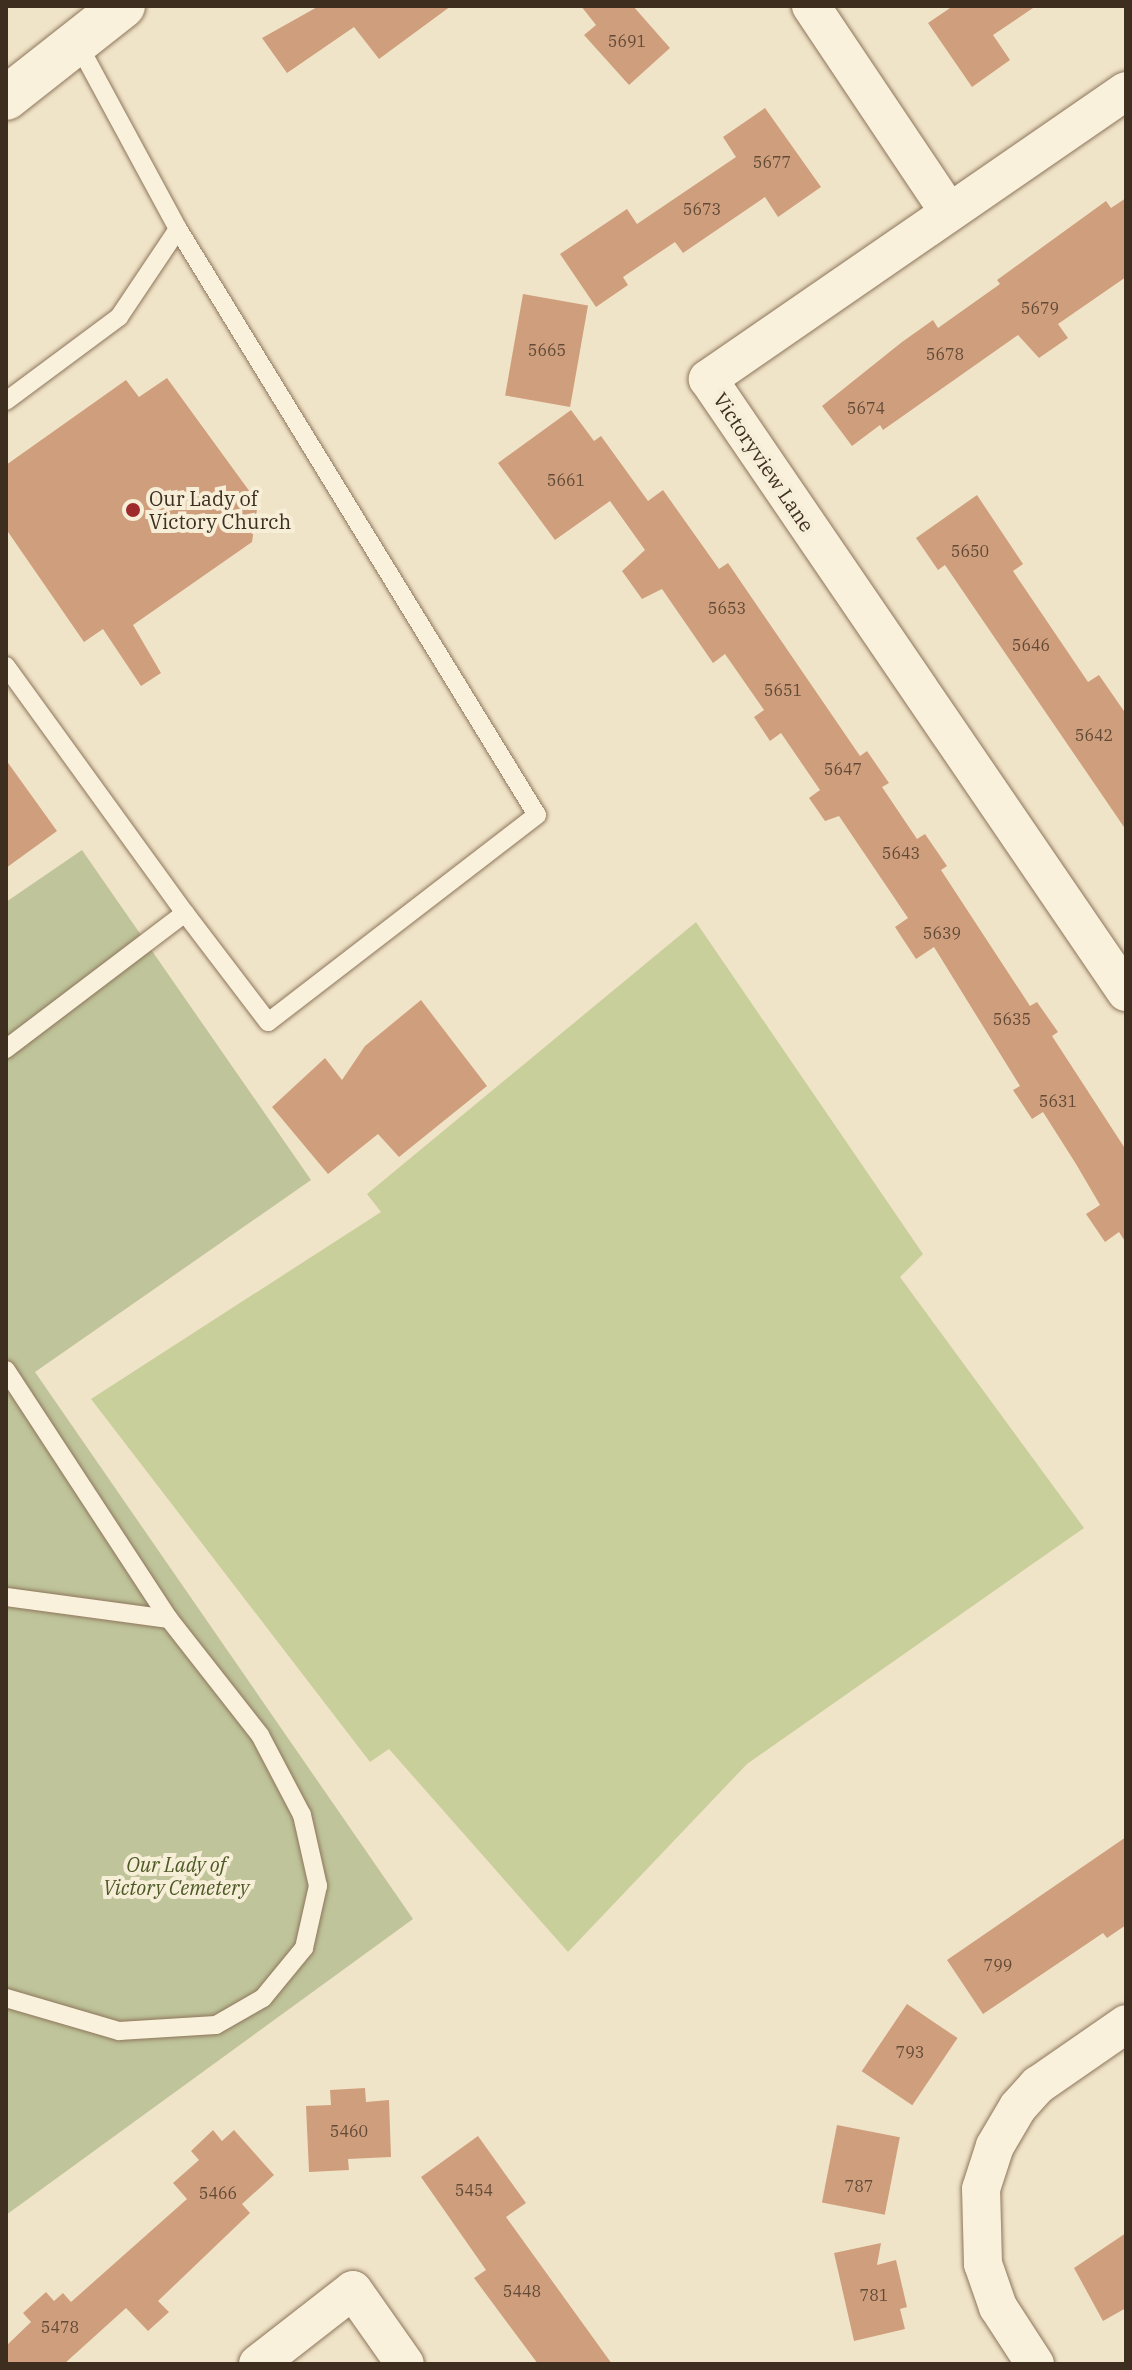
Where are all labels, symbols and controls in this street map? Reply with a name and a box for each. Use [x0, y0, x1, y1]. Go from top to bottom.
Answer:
house number: 5691 [608, 31, 646, 51]
house number: 5677 [753, 152, 791, 172]
house number: 5673 [683, 199, 721, 219]
house number: 5679 [1021, 298, 1059, 318]
house number: 5665 [528, 340, 566, 360]
house number: 5678 [926, 344, 964, 364]
street label: Victoryview Lane [709, 388, 819, 536]
house number: 5674 [847, 398, 885, 418]
house number: 5661 [547, 470, 585, 490]
place label: Our Lady of Victory Church [149, 486, 291, 533]
marker: Our Lady of Victory Church [124, 501, 142, 519]
house number: 5650 [951, 541, 989, 561]
house number: 5653 [708, 598, 746, 618]
house number: 5646 [1012, 635, 1050, 655]
house number: 5651 [764, 680, 802, 700]
house number: 5642 [1075, 725, 1113, 745]
house number: 5647 [824, 759, 862, 779]
house number: 5643 [882, 843, 920, 863]
house number: 5639 [923, 923, 961, 943]
house number: 5635 [993, 1009, 1031, 1029]
house number: 5631 [1039, 1091, 1077, 1111]
park label: Our Lady of Victory Cemetery [103, 1852, 249, 1899]
house number: 799 [984, 1955, 1012, 1975]
house number: 793 [896, 2042, 924, 2062]
house number: 5460 [330, 2121, 368, 2141]
house number: 787 [845, 2176, 873, 2196]
house number: 5454 [455, 2180, 493, 2200]
house number: 5466 [199, 2183, 237, 2203]
house number: 5448 [503, 2281, 541, 2301]
house number: 781 [860, 2285, 888, 2305]
house number: 5478 [41, 2317, 79, 2337]

